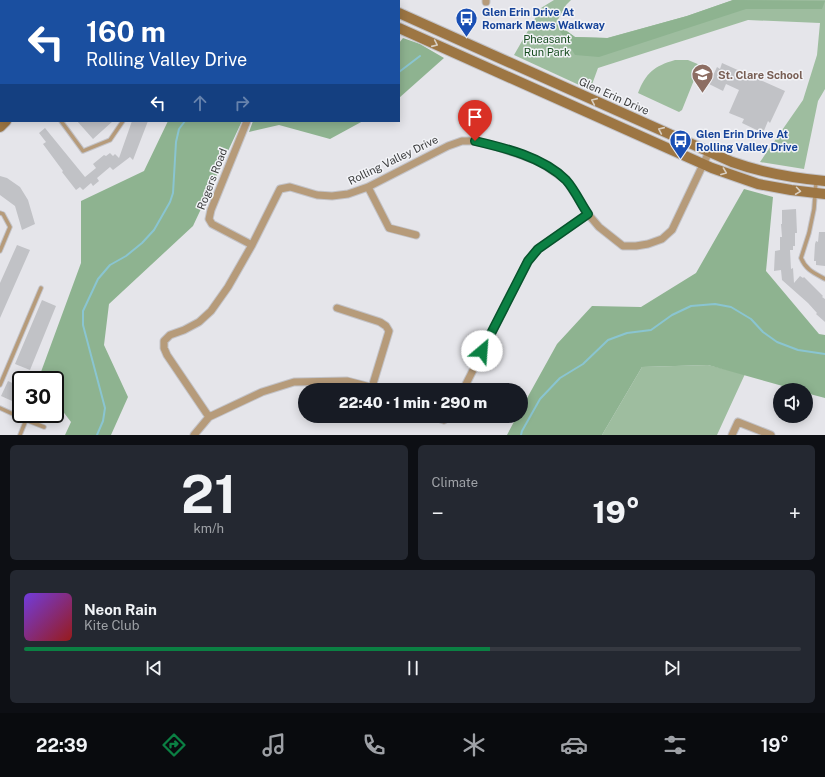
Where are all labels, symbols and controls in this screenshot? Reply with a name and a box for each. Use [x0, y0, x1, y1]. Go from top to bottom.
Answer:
bus stop icon: Glen Erin Drive At Romark Mews Walkway [454, 5, 480, 38]
place label: Glen Erin Drive At Romark Mews Walkway [482, 6, 606, 31]
text: 160 m [86, 15, 166, 48]
icon: left [20, 16, 72, 68]
park label: Pheasant Run Park [523, 33, 571, 58]
one-way arrow [430, 39, 438, 47]
text: Rolling Valley Drive [86, 49, 247, 70]
school or university icon: St. Clare School [690, 62, 716, 95]
place label: St. Clare School [718, 69, 803, 81]
street label: Glen Erin Drive [577, 75, 651, 117]
icon: left [147, 92, 169, 114]
icon: ahead [189, 92, 211, 114]
icon: right [231, 92, 253, 114]
one-way arrow [591, 97, 598, 105]
pin [458, 100, 492, 141]
icon: arrive [464, 106, 486, 128]
one-way arrow [657, 127, 664, 135]
bus stop icon: Glen Erin Drive At Rolling Valley Drive [667, 127, 693, 160]
place label: Glen Erin Drive At Rolling Valley Drive [696, 128, 798, 153]
street label: Rolling Valley Drive [346, 133, 440, 187]
street label: Rogers Road [195, 147, 229, 211]
one-way arrow [721, 168, 728, 176]
one-way arrow [795, 186, 801, 195]
position arrow [461, 330, 503, 372]
speed limit sign: 30 [12, 371, 64, 423]
map controls [773, 383, 813, 423]
button: sound [773, 383, 813, 423]
text: 22:40 · 1 min · 290 m [339, 394, 487, 411]
text: 21 [181, 464, 236, 525]
text: Climate [432, 475, 478, 490]
text: 19° [592, 494, 640, 530]
text: − [432, 500, 444, 526]
text: + [789, 500, 801, 526]
text: km/h [193, 521, 224, 536]
text: Neon Rain [84, 601, 157, 618]
text: Kite Club [84, 618, 139, 633]
icon: previous [143, 657, 165, 679]
icon: pause [402, 657, 424, 679]
icon: next [661, 657, 683, 679]
icon: directions [160, 731, 188, 759]
icon: music [260, 731, 288, 759]
icon: phone [360, 731, 388, 759]
icon: climate [460, 731, 488, 759]
icon: car [560, 731, 588, 759]
icon: filters [661, 731, 689, 759]
text: 22:39 [36, 735, 88, 756]
text: 19° [761, 735, 789, 756]

